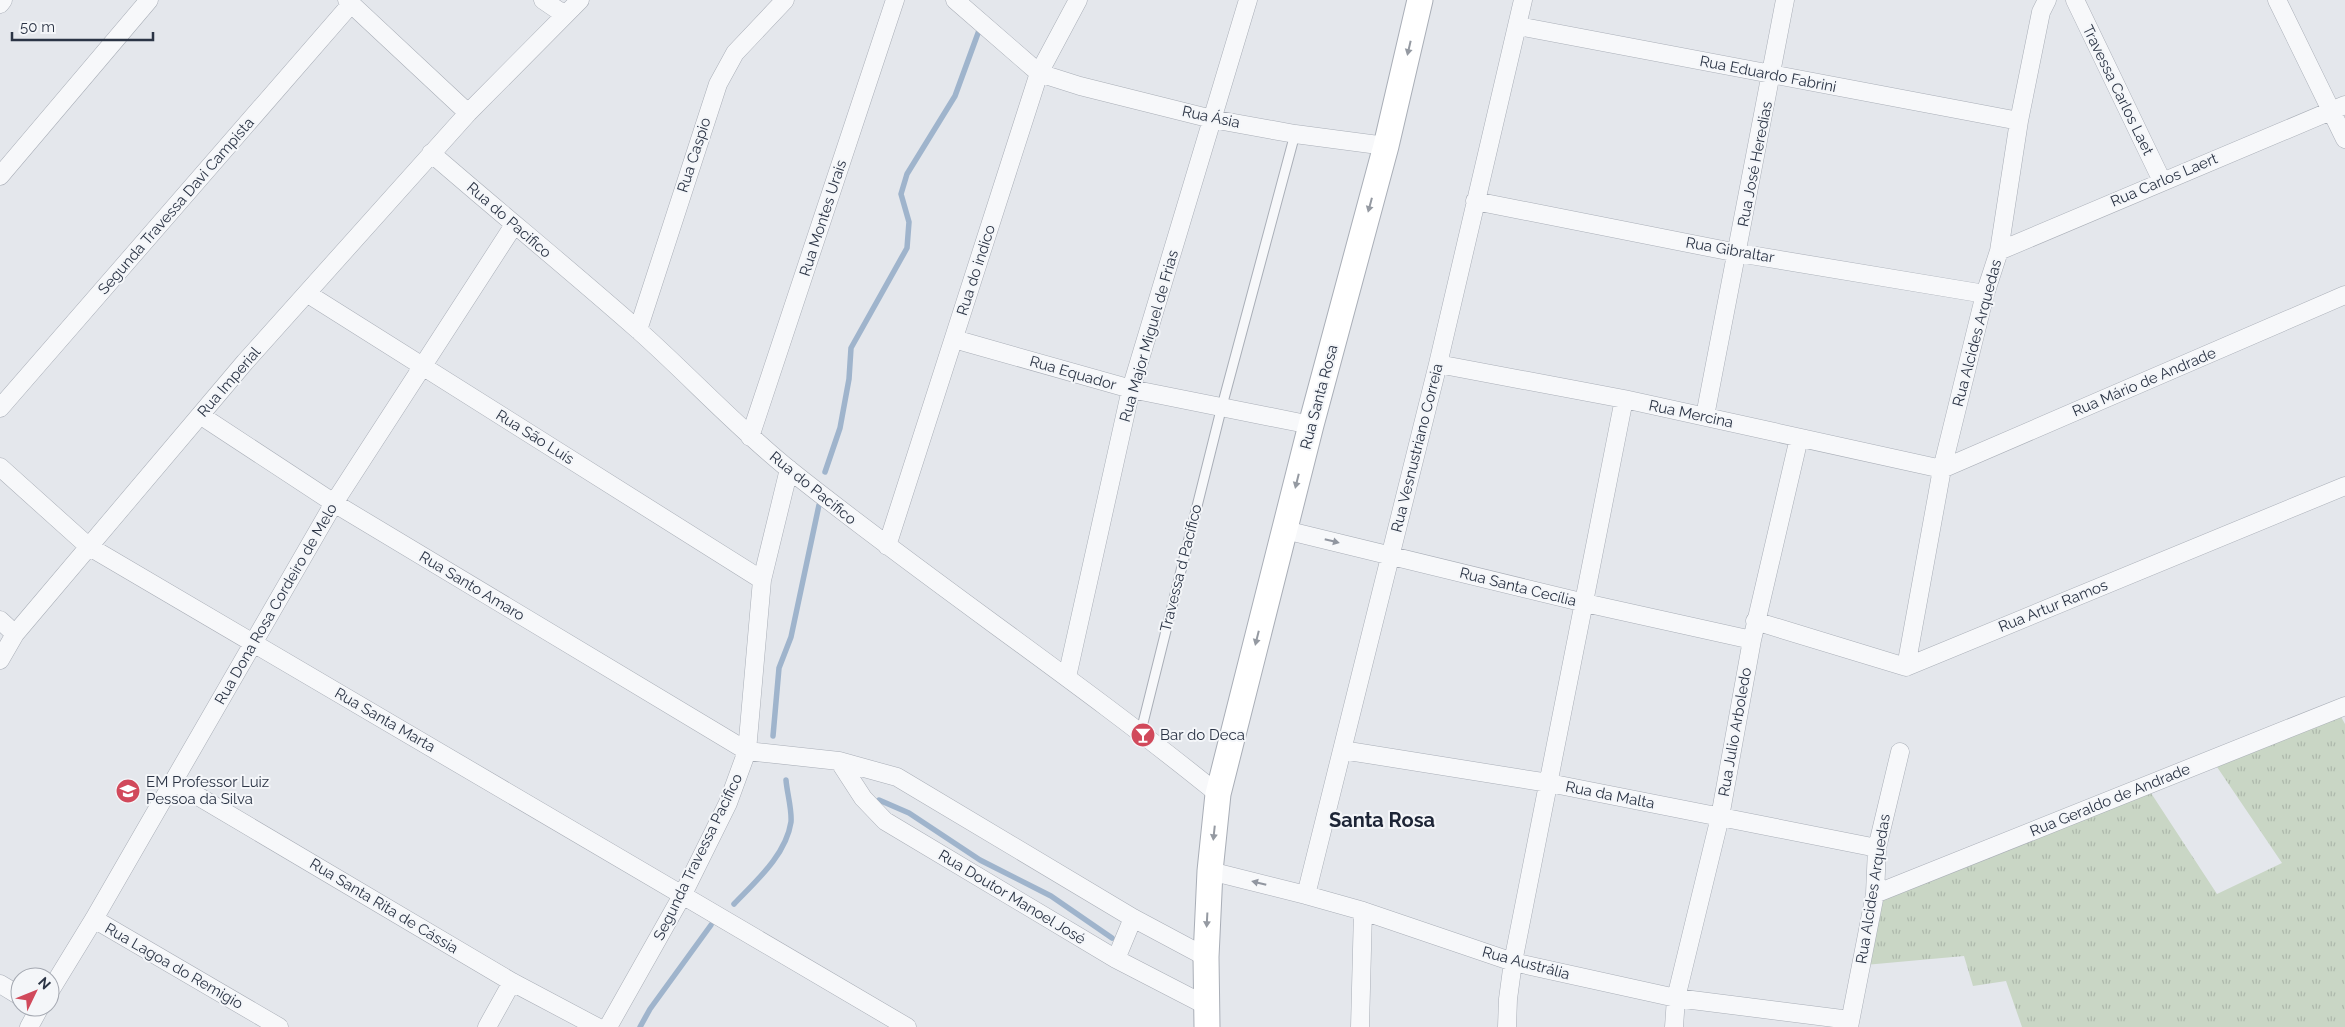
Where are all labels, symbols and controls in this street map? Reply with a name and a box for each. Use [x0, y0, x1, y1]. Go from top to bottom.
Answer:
scale bar [12, 10, 154, 42]
text: 50 m [20, 18, 55, 36]
street label: Travessa Carlos Laet [2079, 22, 2157, 158]
one-way arrow [1405, 40, 1413, 55]
street label: Rua Eduardo Fabrini [1698, 52, 1838, 96]
street label: Rua José Heredias [1734, 100, 1776, 228]
street label: Rua Ásia [1180, 102, 1242, 132]
street label: Segunda Travessa Davi Campista [94, 114, 258, 298]
street label: Rua Caspio [673, 115, 715, 195]
street label: Rua Carlos Laert [2108, 149, 2220, 211]
street label: Rua Montes Urais [796, 158, 850, 278]
street label: Rua do Pacifico [463, 178, 555, 262]
one-way arrow [1366, 198, 1374, 213]
street label: Rua do indico [953, 222, 999, 318]
street label: Rua Gibraltar [1684, 233, 1777, 267]
street label: Rua Major Miguel de Frias [1116, 248, 1182, 424]
street label: Rua Alcides Arquedas [1949, 257, 2005, 409]
street label: Rua Imperial [194, 343, 265, 421]
street label: Rua Santa Rosa [1296, 343, 1342, 451]
street label: Rua Mário de Andrade [2069, 343, 2219, 420]
street label: Rua Equador [1028, 352, 1119, 394]
street label: Rua Vesnustriano Correia [1387, 362, 1447, 534]
street label: Rua Mercina [1647, 396, 1735, 432]
street label: Rua São Luís [493, 406, 577, 468]
street label: Rua do Pacifico [766, 448, 860, 528]
one-way arrow [1293, 473, 1301, 488]
street label: Rua Dona Rosa Cordeiro de Melo [211, 500, 341, 708]
street label: Travessa d Pacífico [1156, 502, 1206, 634]
one-way arrow [1325, 537, 1340, 545]
street label: Rua Santo Amaro [416, 547, 528, 625]
street label: Rua Santa Cecília [1458, 564, 1578, 610]
street label: Rua Artur Ramos [1996, 576, 2110, 636]
one-way arrow [1253, 631, 1261, 646]
street label: Rua Julio Arboledo [1715, 666, 1755, 798]
street label: Rua Santa Marta [331, 684, 439, 756]
bar icon: Bar do Deca [1130, 722, 1156, 748]
place label: Bar do Deca [1160, 726, 1245, 744]
street label: Rua Geraldo de Andrade [2027, 760, 2193, 840]
street label: Segunda Travessa Pacifico [650, 771, 746, 943]
place label: EM Professor Luiz Pessoa da Silva [146, 773, 269, 808]
school or university icon: EM Professor Luiz Pessoa da Silva [115, 778, 141, 804]
street label: Rua da Malta [1564, 778, 1656, 812]
district label: Santa Rosa [1329, 808, 1435, 832]
street label: Rua Alcides Arquedas [1852, 813, 1894, 965]
one-way arrow [1210, 825, 1218, 841]
street label: Rua Doutor Manoel José [935, 846, 1089, 948]
street label: Rua Santa Rita de Cássia [307, 855, 461, 957]
one-way arrow [1251, 879, 1266, 887]
one-way arrow [1203, 912, 1211, 928]
street label: Rua Lagoa do Remigio [102, 919, 246, 1013]
street label: Rua Austrália [1480, 943, 1572, 983]
north arrow [10, 967, 60, 1017]
text: N [35, 974, 54, 992]

